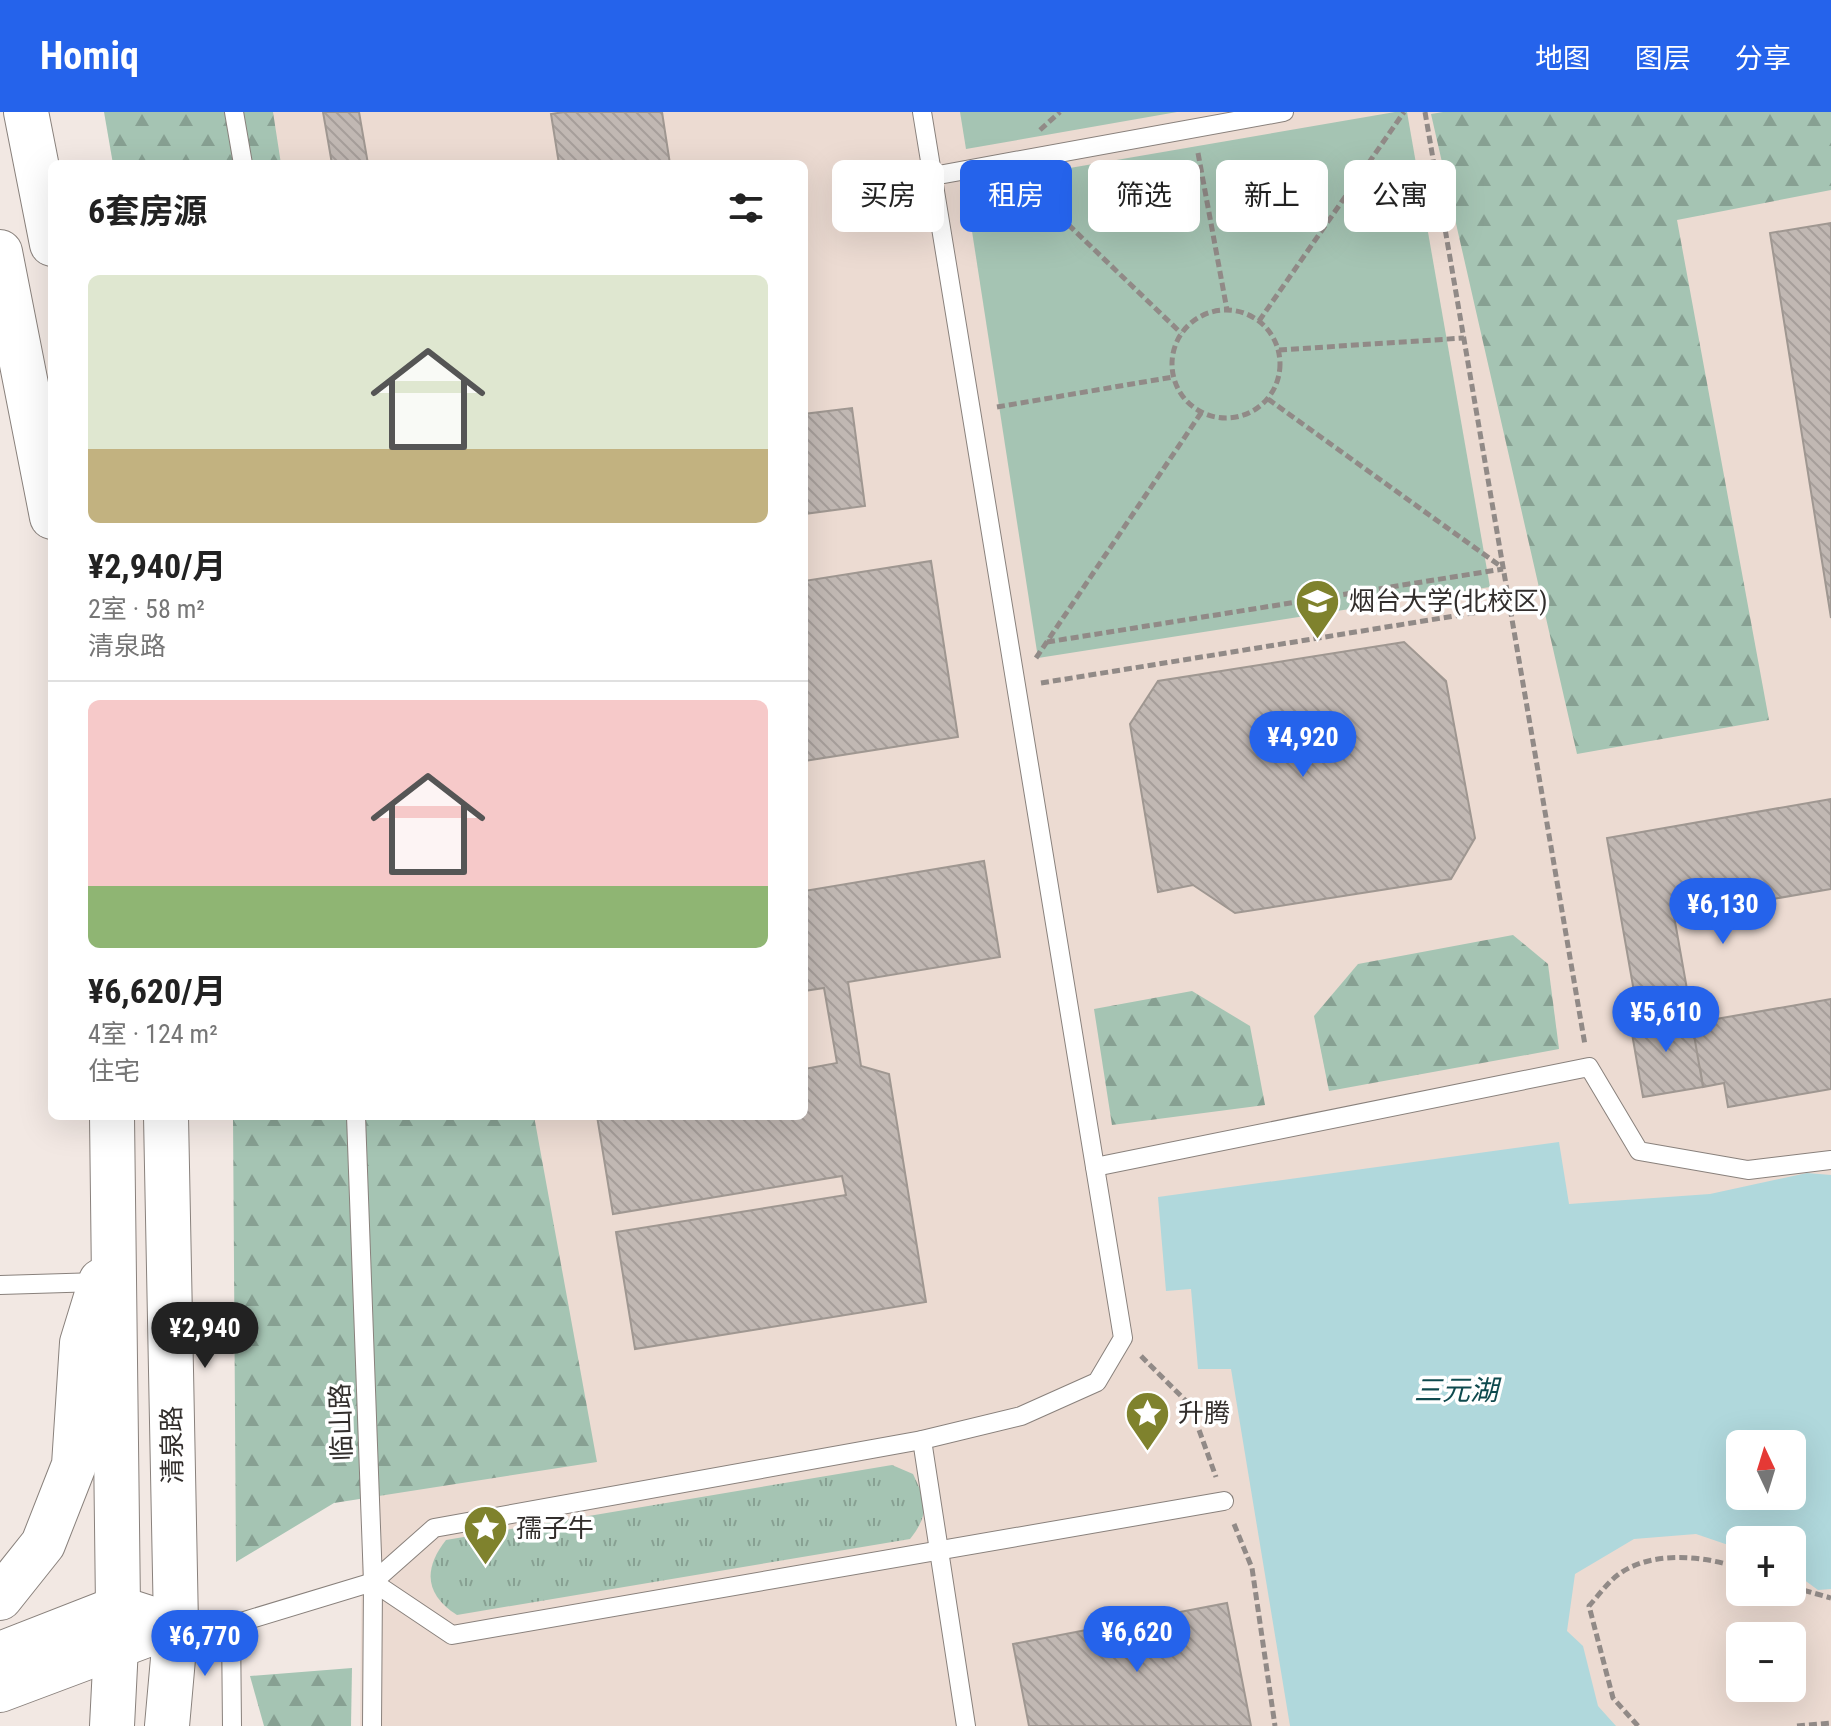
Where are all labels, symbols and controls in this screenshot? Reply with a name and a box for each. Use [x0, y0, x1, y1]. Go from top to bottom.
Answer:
text: Homiq [40, 34, 139, 78]
text: 地图 [1535, 42, 1591, 75]
text: 图层 [1635, 42, 1691, 75]
text: 分享 [1735, 42, 1791, 75]
chip: 买房 [832, 160, 944, 232]
chip: 租房 [960, 160, 1072, 232]
chip: 筛选 [1088, 160, 1200, 232]
chip: 新上 [1216, 160, 1328, 232]
chip: 公寓 [1344, 160, 1456, 232]
icon: filters [724, 186, 768, 230]
text: 6套房源 [88, 191, 207, 231]
icon: home [356, 327, 500, 471]
text: ¥2,940/月 [88, 546, 227, 586]
school or university icon: 烟台大学(北校区) [1294, 577, 1342, 640]
place label: 烟台大学(北校区) [1349, 586, 1547, 616]
text: 2室 · 58 m² [88, 594, 205, 624]
text: 清泉路 [88, 631, 166, 661]
pin: ¥4,920 [1238, 711, 1368, 779]
text: ¥4,920 [1267, 722, 1339, 752]
icon: home [356, 752, 500, 896]
pin: ¥6,130 [1658, 878, 1788, 946]
text: ¥6,130 [1687, 889, 1759, 919]
text: ¥6,620/月 [88, 971, 227, 1011]
pin: ¥5,610 [1601, 986, 1731, 1054]
text: ¥5,610 [1630, 997, 1702, 1027]
text: 4室 · 124 m² [88, 1019, 218, 1049]
text: 住宅 [88, 1056, 140, 1086]
pin: ¥2,940 [140, 1302, 270, 1370]
text: ¥2,940 [169, 1313, 241, 1343]
water label: 三元湖 [1414, 1374, 1502, 1407]
street label: 临山路 [325, 1382, 357, 1462]
place icon: 升腾 [1123, 1389, 1171, 1452]
place label: 升腾 [1178, 1398, 1230, 1428]
street label: 清泉路 [156, 1406, 188, 1484]
north arrow [1726, 1430, 1806, 1510]
map controls [1726, 1430, 1806, 1702]
place icon: 孺子牛 [461, 1504, 509, 1567]
place label: 孺子牛 [516, 1513, 594, 1543]
button: + [1726, 1526, 1806, 1606]
pin: ¥6,620 [1072, 1606, 1202, 1674]
pin: ¥6,770 [140, 1610, 270, 1678]
text: ¥6,620 [1101, 1617, 1173, 1647]
text: ¥6,770 [169, 1621, 241, 1651]
button: − [1726, 1622, 1806, 1702]

